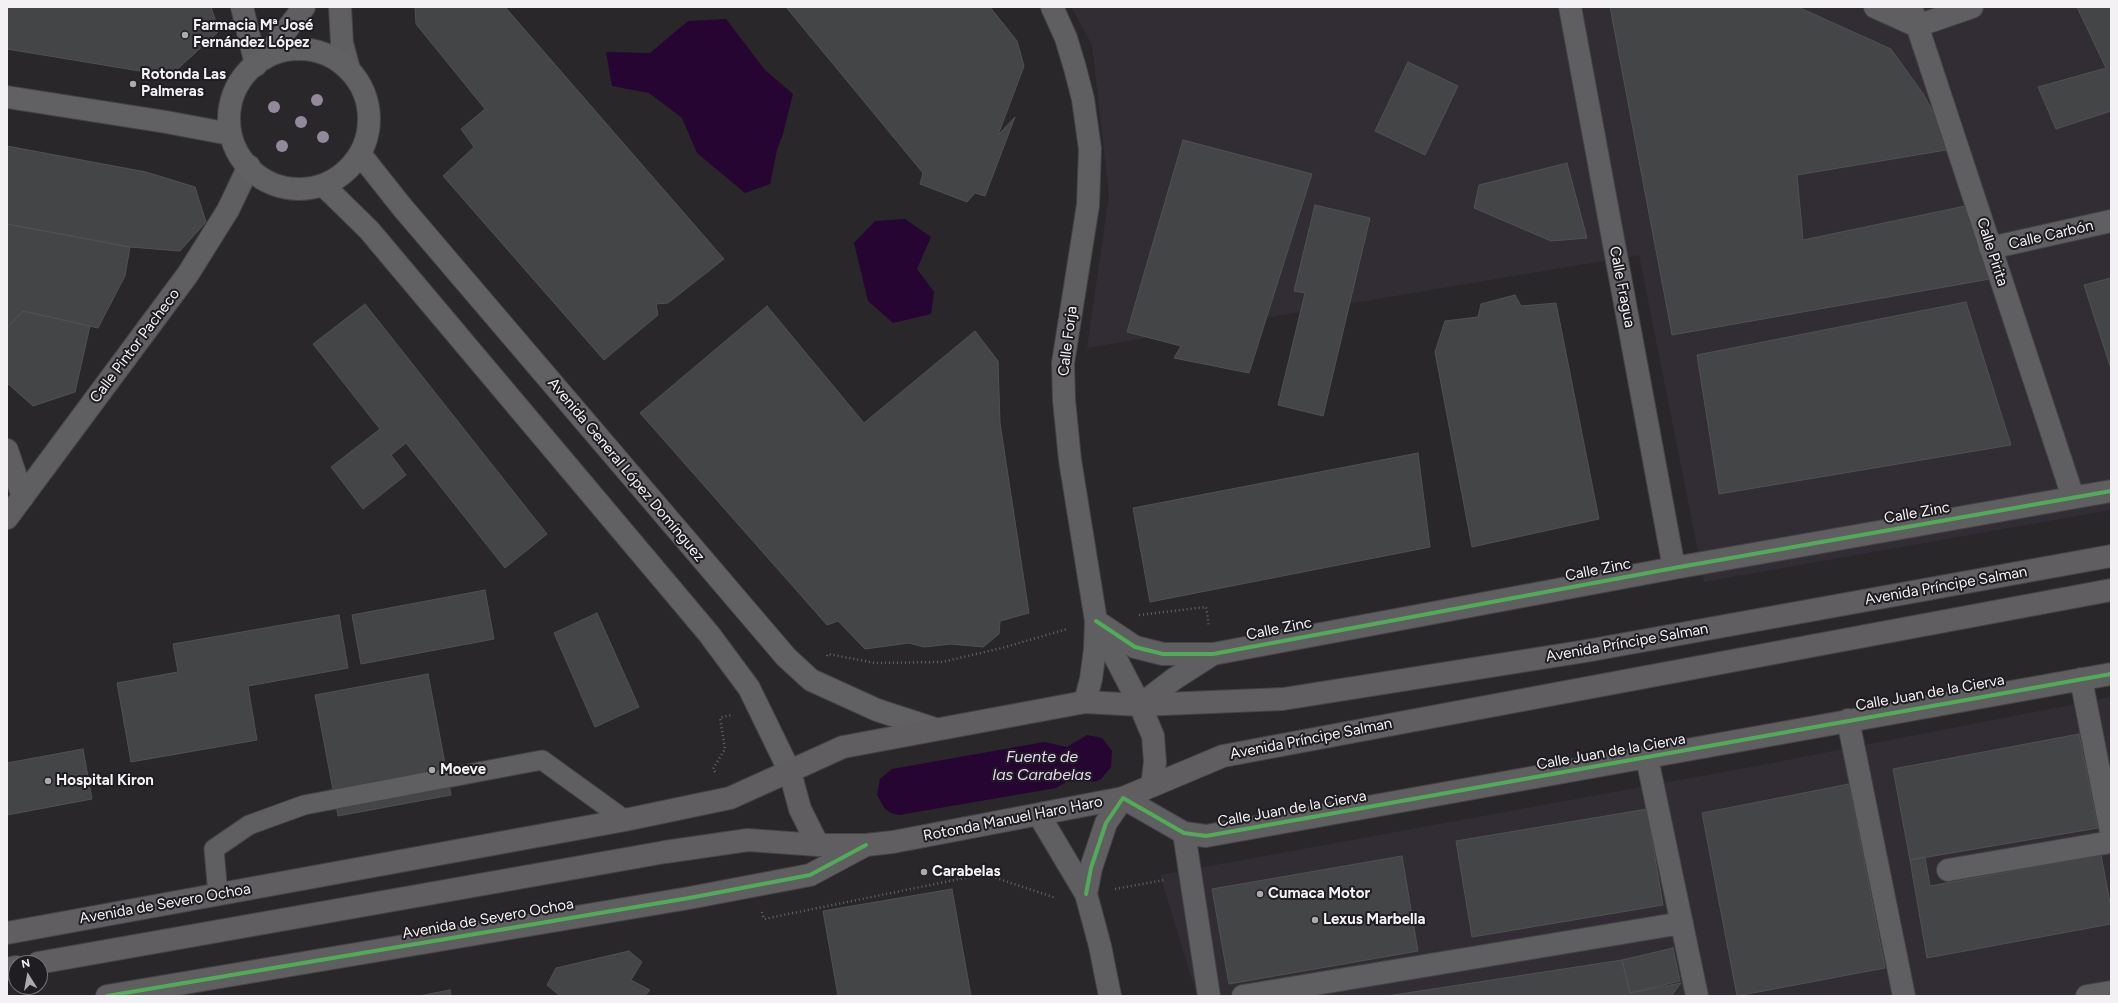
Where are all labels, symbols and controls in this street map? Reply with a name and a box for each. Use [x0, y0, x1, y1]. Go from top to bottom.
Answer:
place label: Farmacia Mª José Fernández López [193, 17, 313, 52]
marker: Farmacia Mª José Fernández López [180, 30, 190, 40]
place label: Rotonda Las Palmeras [141, 66, 226, 101]
marker: Rotonda Las Palmeras [128, 79, 138, 89]
street label: Calle Pirita [1972, 215, 2012, 289]
street label: Calle Carbón [2007, 217, 2095, 253]
street label: Calle Fragua [1605, 245, 1639, 329]
street label: Calle Pintor Pacheco [86, 285, 184, 407]
street label: Calle Forja [1055, 305, 1081, 377]
street label: Avenida General López Domínguez [544, 374, 708, 566]
street label: Calle Zinc [1883, 498, 1951, 528]
street label: Calle Zinc [1564, 555, 1632, 585]
street label: Avenida Príncipe Salman [1863, 563, 2029, 609]
street label: Calle Zinc [1245, 614, 1313, 644]
street label: Avenida Príncipe Salman [1544, 620, 1710, 666]
street label: Calle Juan de la Cierva [1854, 671, 2006, 715]
street label: Avenida Príncipe Salman [1228, 714, 1394, 764]
street label: Calle Juan de la Cierva [1535, 730, 1687, 774]
water label: Fuente de las Carabelas [993, 747, 1091, 785]
place label: Moeve [440, 761, 486, 779]
marker: Moeve [427, 765, 437, 775]
place label: Hospital Kiron [56, 772, 154, 790]
marker: Hospital Kiron [43, 776, 53, 786]
street label: Calle Juan de la Cierva [1216, 787, 1368, 831]
street label: Rotonda Manuel Haro Haro [922, 793, 1104, 845]
place label: Carabelas [932, 863, 1000, 881]
marker: Carabelas [919, 867, 929, 877]
street label: Avenida de Severo Ochoa [78, 880, 252, 928]
place label: Cumaca Motor [1268, 885, 1370, 903]
marker: Cumaca Motor [1255, 889, 1265, 899]
street label: Avenida de Severo Ochoa [401, 895, 575, 943]
place label: Lexus Marbella [1323, 911, 1425, 929]
marker: Lexus Marbella [1310, 915, 1320, 925]
north arrow [8, 955, 48, 995]
text: N [20, 957, 31, 971]

